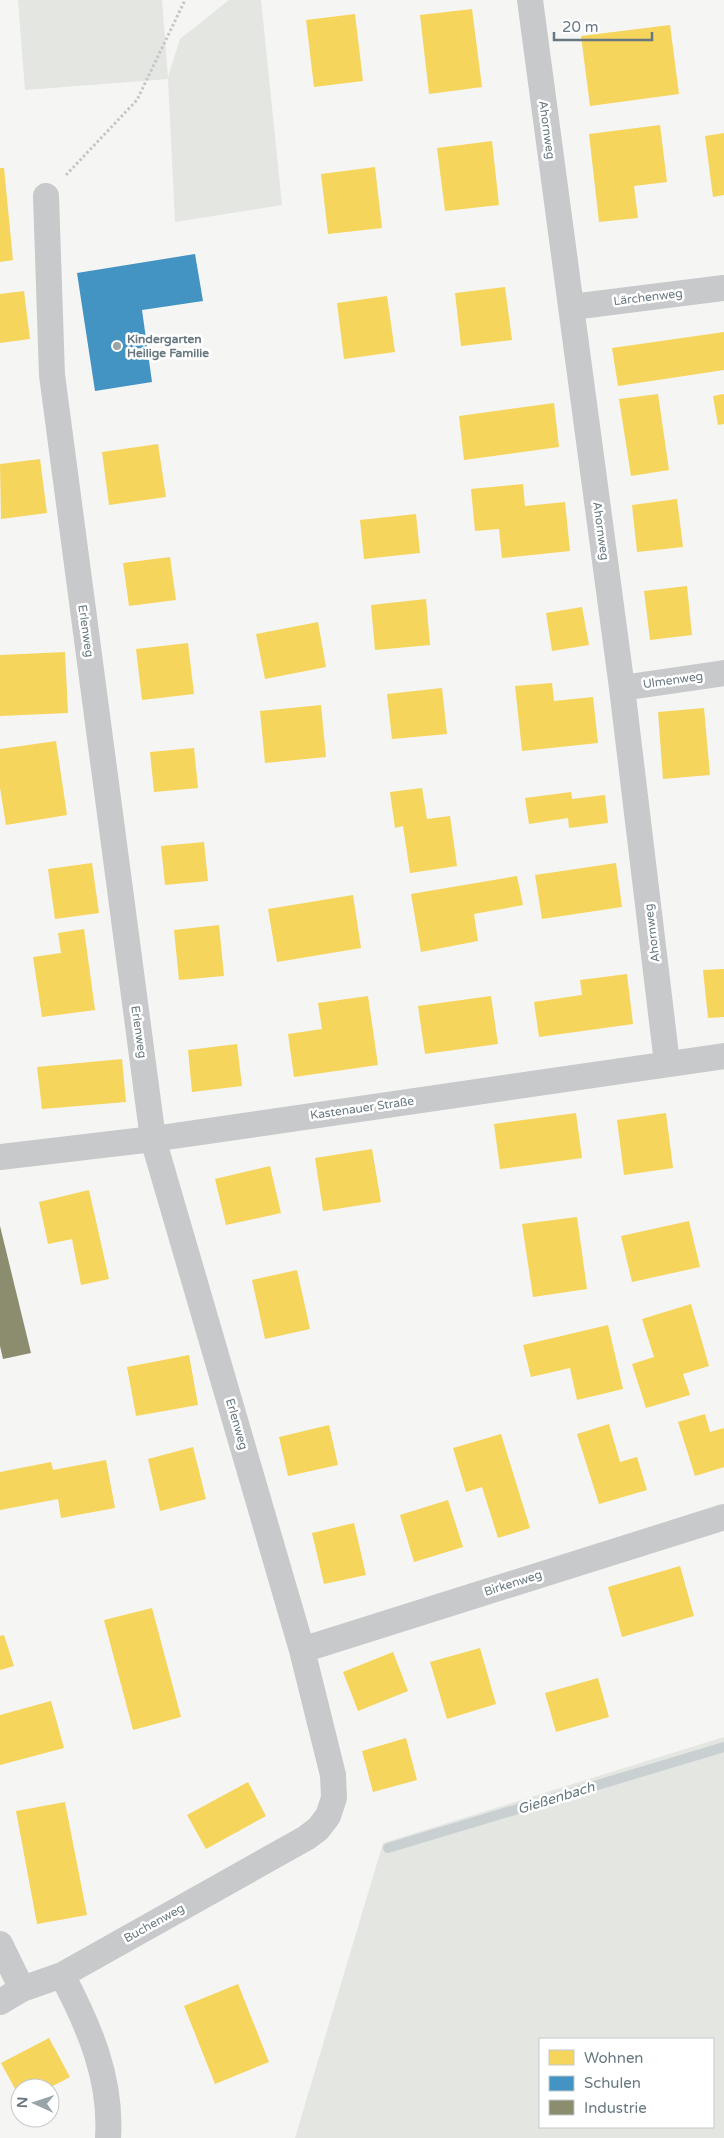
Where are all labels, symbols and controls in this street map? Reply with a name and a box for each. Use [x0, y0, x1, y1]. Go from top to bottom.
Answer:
scale bar [554, 10, 652, 42]
text: 20 m [562, 18, 599, 36]
street label: Ahornweg [536, 100, 558, 160]
street label: Lärchenweg [613, 286, 683, 308]
place label: Kindergarten Heilige Familie [127, 332, 209, 361]
marker: Kindergarten Heilige Familie [111, 340, 123, 352]
street label: Ahornweg [590, 501, 612, 561]
street label: Erlenweg [75, 604, 97, 658]
street label: Ulmenweg [642, 669, 704, 691]
street label: Ahornweg [641, 903, 663, 963]
street label: Erlenweg [128, 1005, 150, 1059]
street label: Kastenauer Straße [309, 1094, 415, 1122]
street label: Erlenweg [223, 1397, 251, 1451]
street label: Birkenweg [482, 1567, 544, 1599]
water label: Gießenbach [515, 1778, 597, 1818]
street label: Buchenweg [121, 1901, 187, 1945]
legend [539, 2038, 714, 2128]
text: Wohnen [584, 2049, 644, 2067]
text: Schulen [584, 2074, 641, 2092]
north arrow [10, 2078, 60, 2128]
text: N [14, 2096, 31, 2108]
text: Industrie [584, 2099, 647, 2117]

